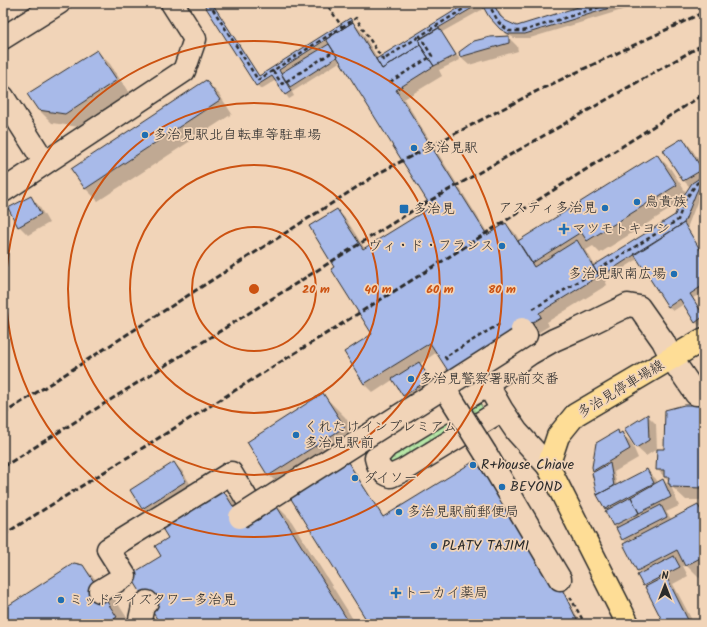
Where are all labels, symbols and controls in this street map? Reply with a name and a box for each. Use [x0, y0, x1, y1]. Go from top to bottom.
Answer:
place label: 多治見駅北自転車等駐車場 [153, 124, 321, 146]
marker: 多治見駅北自転車等駐車場 [140, 130, 150, 140]
place label: 多治見駅 [422, 137, 478, 159]
marker: 多治見駅 [409, 143, 419, 153]
place label: 鳥貴族 [645, 191, 687, 213]
place label: アスティ多治見 [498, 197, 597, 219]
marker: 鳥貴族 [632, 197, 642, 207]
place label: 多治見 [413, 198, 455, 220]
marker: 多治見 [398, 203, 410, 215]
marker: アスティ多治見 [600, 203, 610, 213]
place label: マツモトキヨシ [572, 218, 670, 240]
marker: マツモトキヨシ [559, 224, 569, 234]
place label: ヴィ・ド・フランス [368, 235, 494, 257]
marker: ヴィ・ド・フランス [497, 241, 507, 251]
place label: 多治見駅南広場 [568, 263, 666, 285]
marker: 多治見駅南広場 [669, 269, 679, 279]
text: 20 m [302, 280, 330, 299]
text: 40 m [364, 280, 392, 299]
text: 60 m [426, 280, 454, 299]
text: 80 m [488, 280, 516, 299]
centre of rings [247, 282, 261, 296]
street label: 多治見停車場線 [573, 354, 669, 424]
place label: 多治見警察署駅前交番 [419, 368, 559, 390]
marker: 多治見警察署駅前交番 [406, 374, 416, 384]
place label: くれたけインプレミアム 多治見駅前 [304, 416, 457, 454]
marker: くれたけインプレミアム 多治見駅前 [291, 430, 301, 440]
place label: R+house Chiave [481, 454, 575, 476]
marker: R+house Chiave [468, 460, 478, 470]
place label: ダイソー [363, 467, 418, 489]
marker: ダイソー [350, 473, 360, 483]
place label: BEYOND [510, 476, 562, 498]
marker: BEYOND [497, 482, 507, 492]
place label: 多治見駅前郵便局 [407, 501, 519, 523]
marker: 多治見駅前郵便局 [394, 507, 404, 517]
place label: PLATY TAJIMI [442, 535, 529, 557]
marker: PLATY TAJIMI [429, 541, 439, 551]
north arrow [645, 565, 685, 605]
text: N [662, 567, 669, 585]
place label: トーカイ薬局 [404, 582, 488, 604]
marker: トーカイ薬局 [391, 588, 401, 598]
place label: ミッドライズタワー多治見 [69, 589, 236, 611]
marker: ミッドライズタワー多治見 [56, 595, 66, 605]

